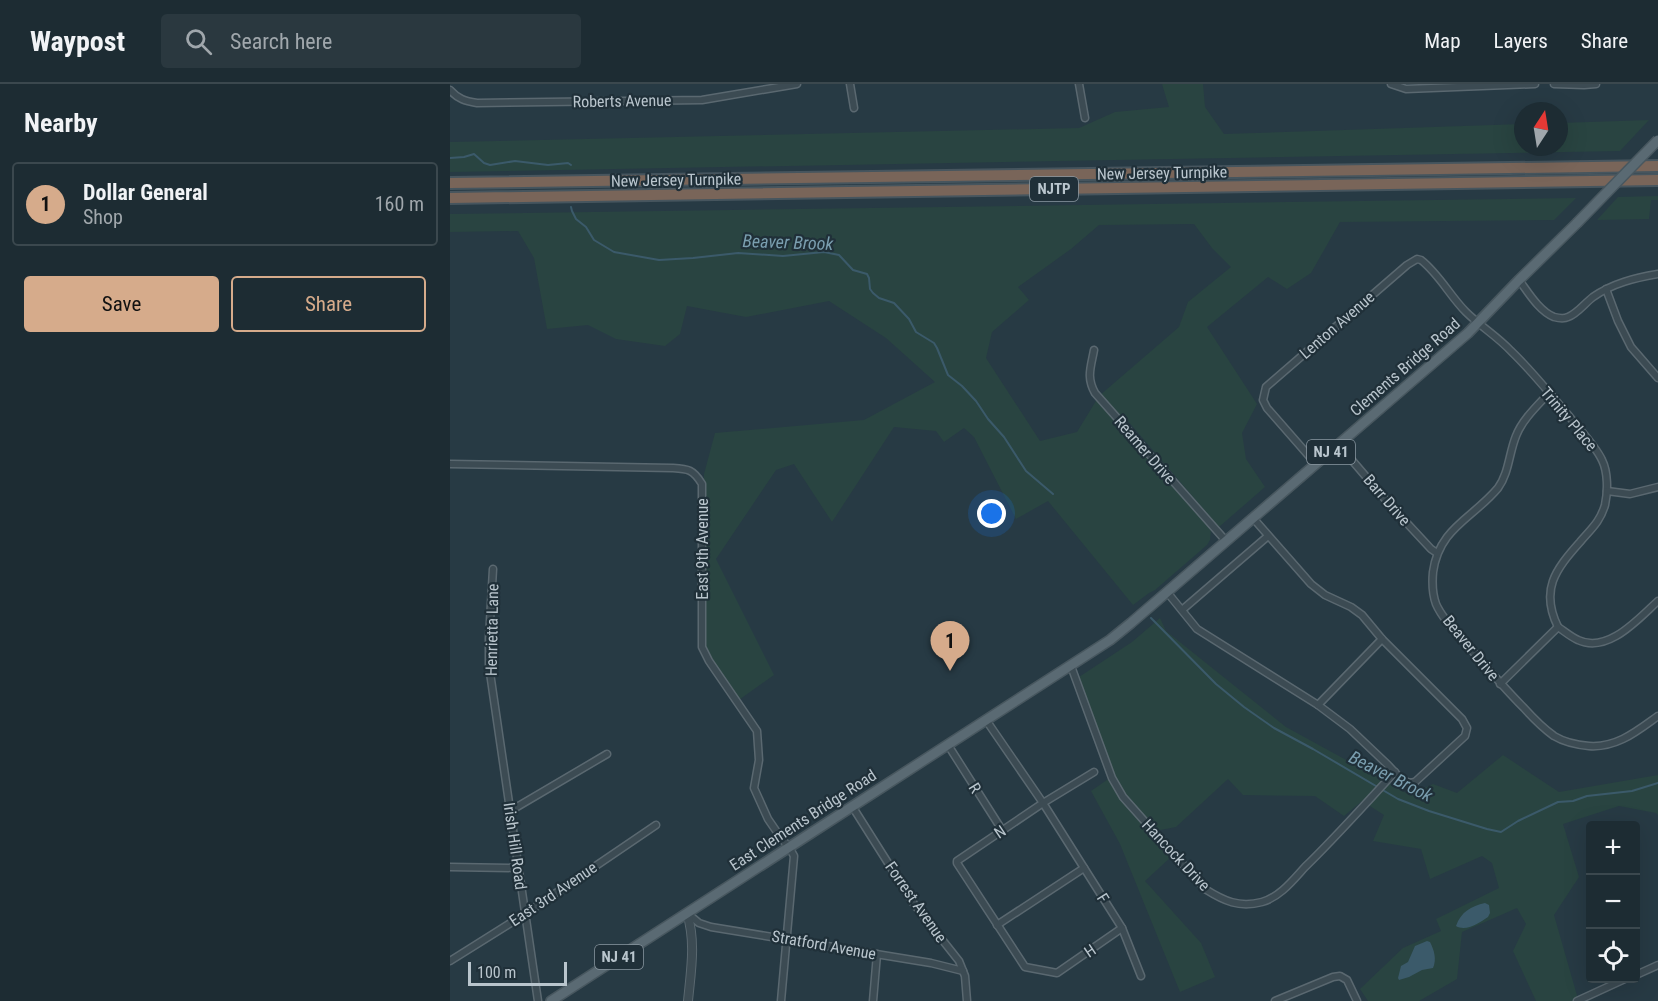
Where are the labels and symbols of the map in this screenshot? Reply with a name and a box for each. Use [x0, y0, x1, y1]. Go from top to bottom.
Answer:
street label: Roberts Avenue [572, 91, 672, 111]
north arrow [1514, 102, 1568, 156]
street label: New Jersey Turnpike [1097, 162, 1227, 184]
street label: New Jersey Turnpike [611, 169, 741, 191]
road number: NJTP [1030, 177, 1078, 201]
water label: Beaver Brook [742, 230, 835, 254]
street label: Lenton Avenue [1296, 287, 1378, 363]
street label: Clements Bridge Road [1346, 314, 1464, 420]
street label: Trinity Place [1537, 383, 1601, 455]
street label: Reamer Drive [1110, 412, 1180, 488]
road number: NJ 41 [1307, 440, 1355, 464]
street label: Barr Drive [1360, 470, 1414, 530]
street label: East 9th Avenue [693, 498, 712, 600]
your location [977, 499, 1006, 528]
street label: Henrietta Lane [482, 584, 502, 676]
street label: Beaver Drive [1439, 612, 1503, 684]
pin: 1 [930, 622, 970, 671]
water label: Beaver Brook [1346, 746, 1437, 807]
street label: East Clements Bridge Road [726, 765, 880, 875]
street label: R [965, 779, 986, 797]
street label: Irish Hill Road [499, 801, 531, 891]
street label: Hancock Drive [1138, 815, 1214, 895]
street label: N [991, 821, 1009, 843]
street label: East 3rd Avenue [506, 858, 600, 930]
street label: Forrest Avenue [881, 858, 951, 946]
street label: F [1093, 890, 1113, 907]
street label: Stratford Avenue [770, 926, 878, 964]
street label: H [1081, 940, 1099, 962]
road number: NJ 41 [595, 945, 643, 969]
scale bar [468, 959, 567, 986]

